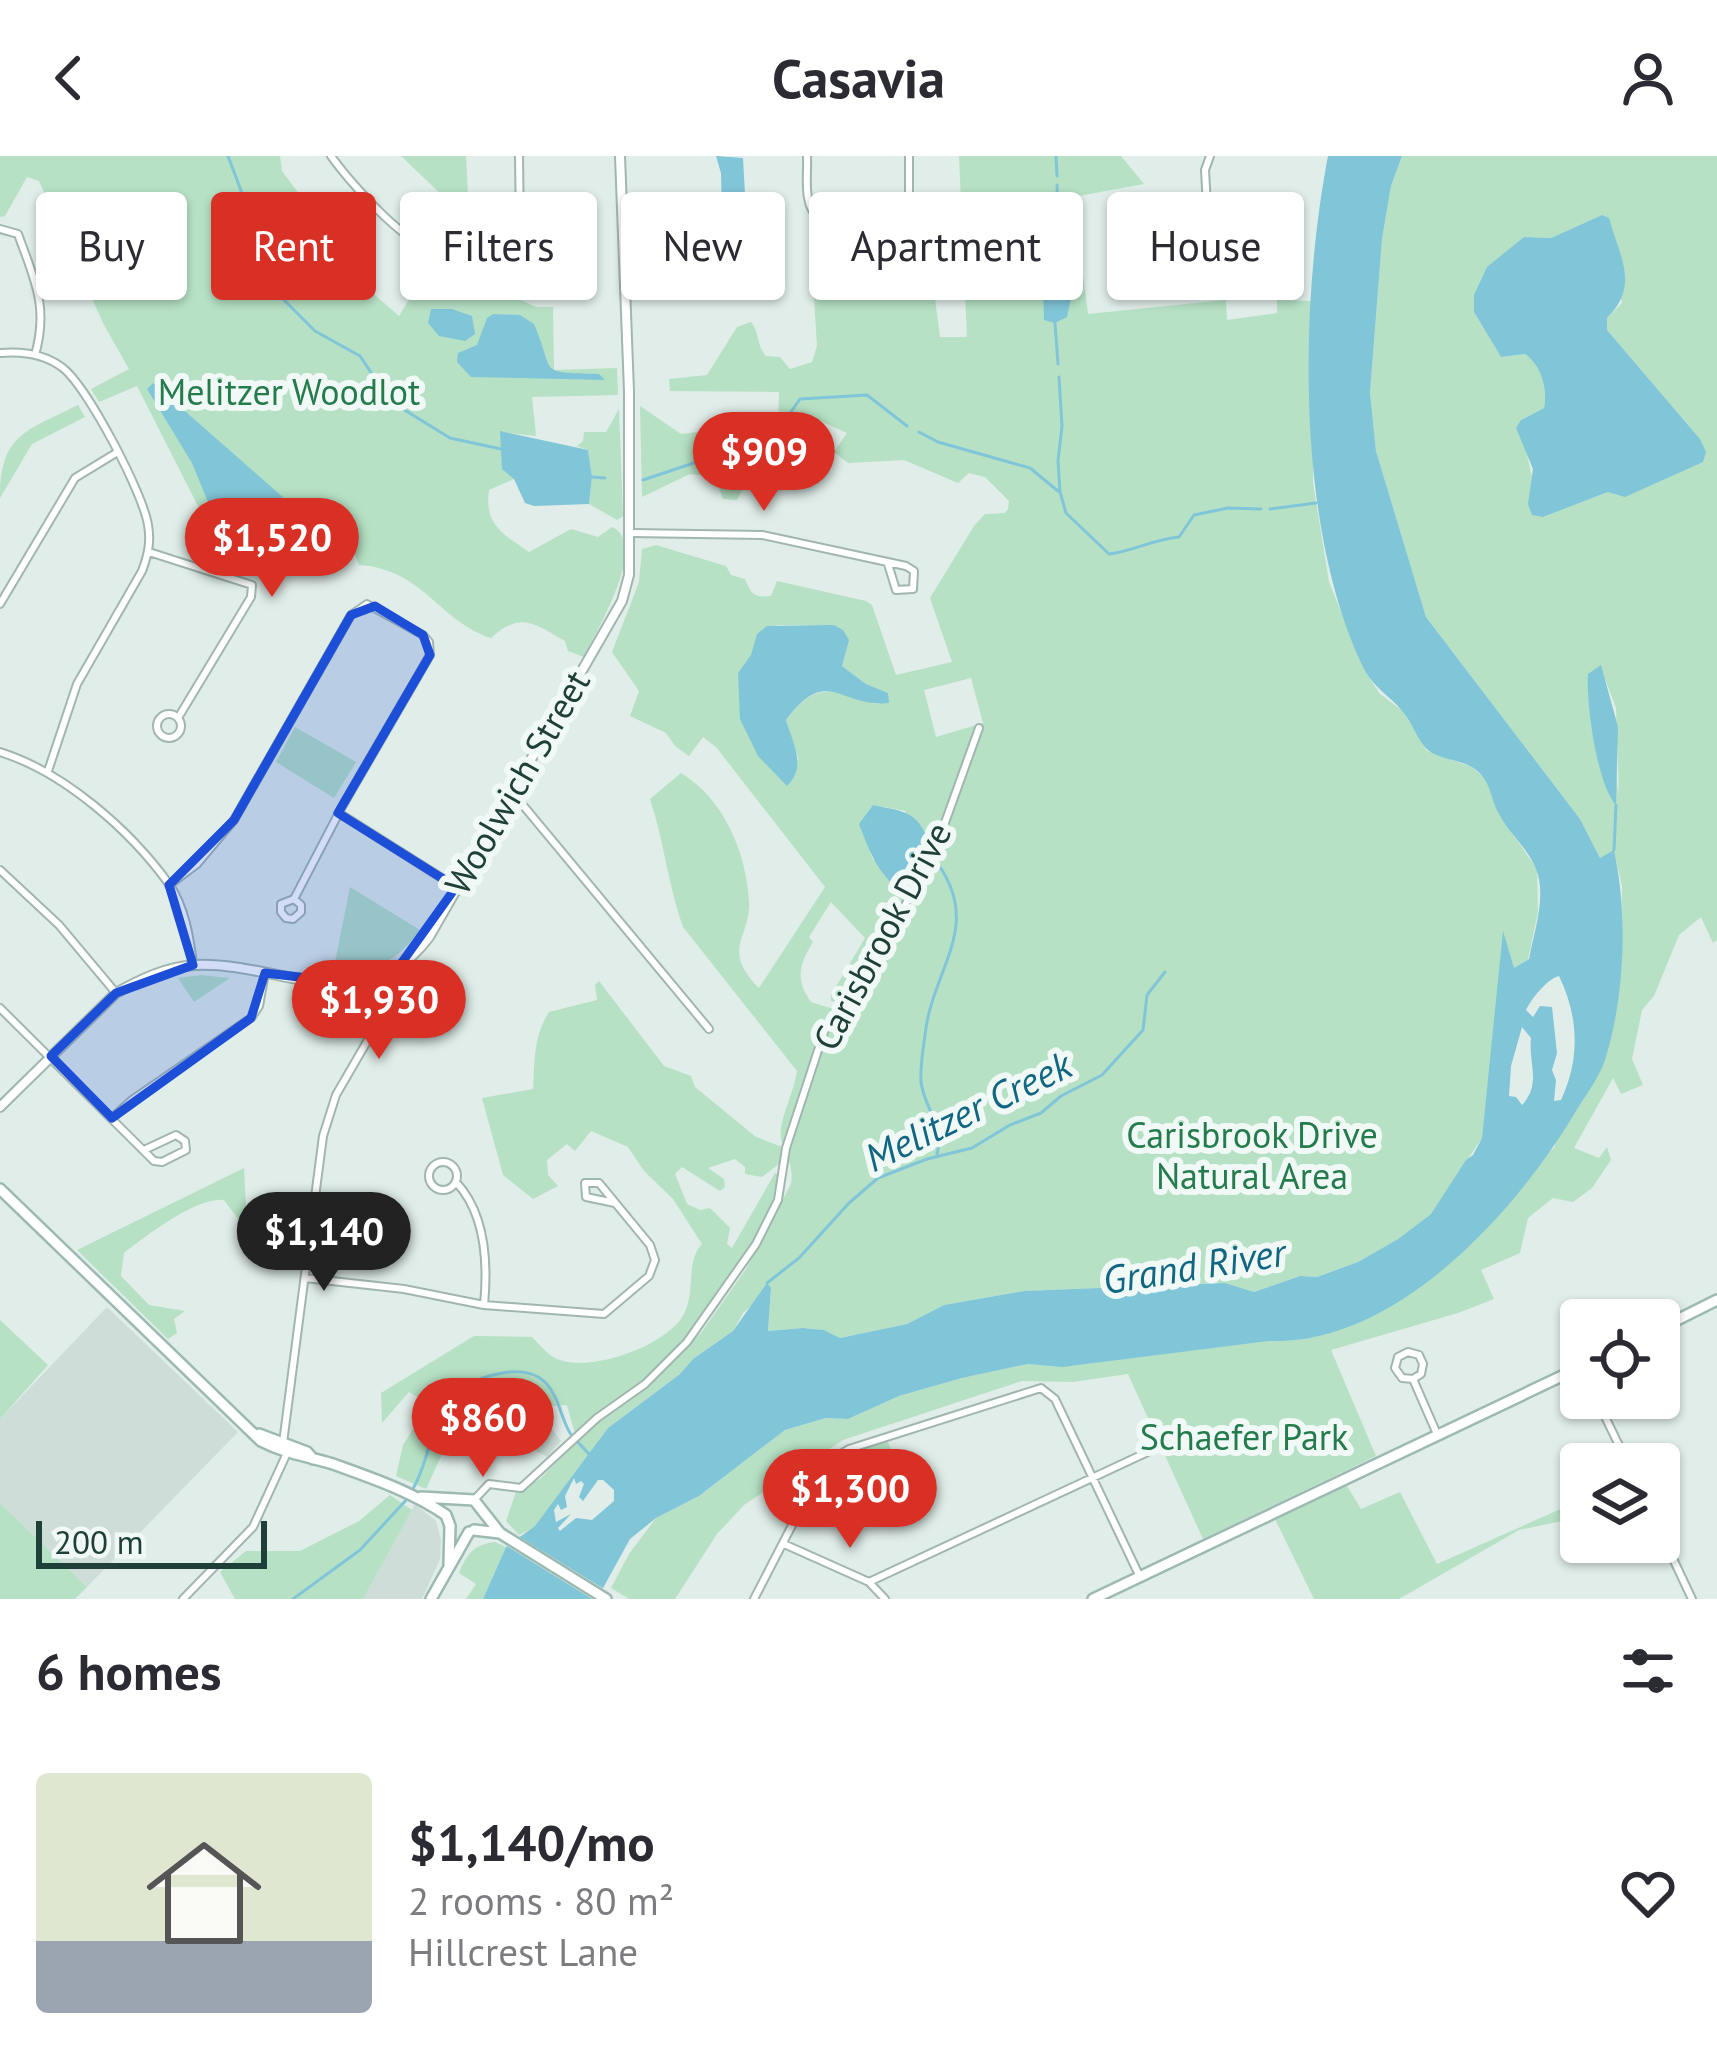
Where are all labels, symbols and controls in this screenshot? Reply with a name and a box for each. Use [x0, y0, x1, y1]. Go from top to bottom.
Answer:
text: Casavia [772, 43, 945, 113]
icon: back [36, 45, 102, 111]
icon: person [1615, 45, 1681, 111]
chip: Buy [36, 192, 187, 300]
chip: Rent [211, 192, 376, 300]
chip: Filters [400, 192, 597, 300]
chip: New [621, 192, 785, 300]
chip: Apartment [809, 192, 1083, 300]
chip: House [1107, 192, 1304, 300]
park label: Melitzer Woodlot [158, 368, 420, 415]
pin: $909 [693, 412, 835, 514]
text: $909 [720, 425, 808, 476]
pin: $1,520 [174, 498, 370, 600]
text: $1,520 [212, 511, 332, 562]
street label: Woolwich Street [433, 661, 600, 902]
street label: Carisbrook Drive [802, 814, 961, 1058]
pin: $1,930 [281, 960, 477, 1062]
text: $1,930 [319, 973, 439, 1024]
water label: Melitzer Creek [856, 1038, 1081, 1183]
park label: Carisbrook Drive Natural Area [1126, 1111, 1378, 1199]
pin: $1,140 [226, 1192, 422, 1294]
text: $1,140 [264, 1205, 384, 1256]
water label: Grand River [1099, 1226, 1291, 1305]
map controls [1560, 1299, 1680, 1563]
button: locate [1560, 1299, 1680, 1419]
pin: $860 [412, 1378, 554, 1480]
text: $860 [439, 1391, 527, 1442]
park label: Schaefer Park [1140, 1413, 1348, 1460]
button: layers [1560, 1443, 1680, 1563]
pin: $1,300 [752, 1449, 948, 1551]
text: $1,300 [790, 1462, 910, 1513]
scale bar [36, 1515, 267, 1568]
text: 200 m [54, 1520, 144, 1563]
text: 6 homes [36, 1638, 222, 1704]
icon: filters [1615, 1638, 1681, 1704]
text: $1,140/mo [408, 1809, 655, 1875]
icon: home [132, 1821, 276, 1965]
icon: heart [1615, 1860, 1681, 1926]
text: 2 rooms · 80 m² [408, 1875, 674, 1926]
text: Hillcrest Lane [408, 1926, 638, 1977]

